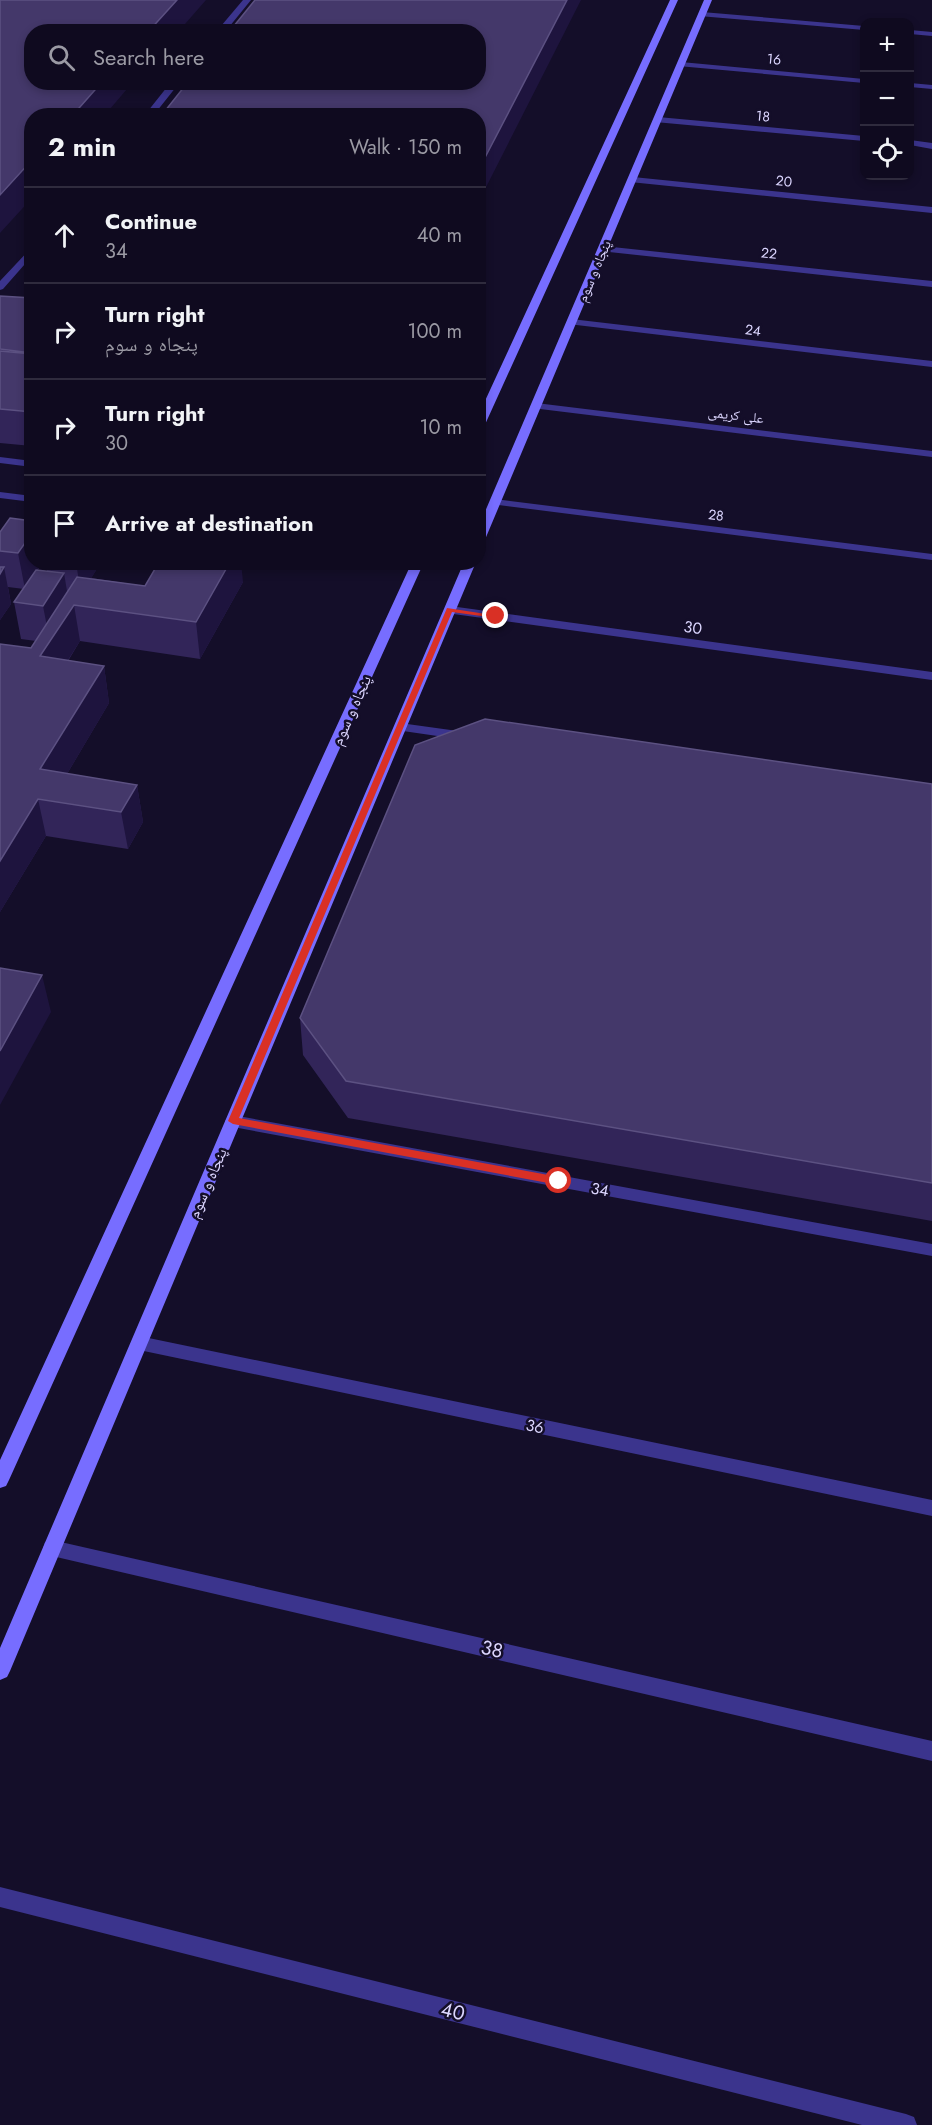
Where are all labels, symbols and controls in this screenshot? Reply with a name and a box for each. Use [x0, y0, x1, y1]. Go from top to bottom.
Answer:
map controls [860, 18, 914, 180]
button: + [860, 18, 914, 72]
search box [24, 24, 486, 90]
icon: search [45, 41, 78, 74]
text: Search here [93, 41, 204, 73]
street label: 16 [766, 48, 782, 70]
button: − [860, 72, 914, 126]
street label: 18 [755, 105, 771, 127]
button: locate [860, 126, 914, 180]
text: 2 min [48, 128, 116, 166]
text: Walk · 150 m [349, 133, 462, 162]
street label: 20 [775, 170, 793, 192]
text: Continue [105, 205, 197, 237]
icon: ahead [48, 219, 81, 252]
text: 40 m [417, 221, 462, 250]
text: 34 [105, 237, 128, 266]
street label: پنجاه و سوم [572, 237, 616, 305]
street label: 22 [760, 242, 778, 264]
text: Turn right [105, 298, 205, 330]
icon: right [48, 315, 81, 348]
text: 100 m [407, 317, 462, 346]
street label: 24 [744, 319, 762, 341]
text: پنجاه و سوم [105, 330, 198, 359]
text: Turn right [105, 397, 205, 429]
street label: علی کریمی [707, 402, 765, 428]
icon: right [48, 411, 81, 444]
text: 10 m [419, 413, 462, 442]
text: 30 [105, 429, 128, 458]
street label: 28 [707, 504, 725, 526]
icon: arrive [48, 507, 81, 540]
text: Arrive at destination [105, 507, 314, 539]
route end [482, 602, 508, 628]
street label: 30 [682, 615, 704, 640]
street label: پنجاه و سوم [326, 671, 377, 749]
street label: پنجاه و سوم [182, 1144, 233, 1222]
route start [545, 1167, 571, 1193]
street label: 34 [589, 1176, 611, 1203]
street label: 36 [524, 1413, 546, 1440]
street label: 38 [478, 1633, 506, 1666]
street label: 40 [438, 1995, 468, 2028]

